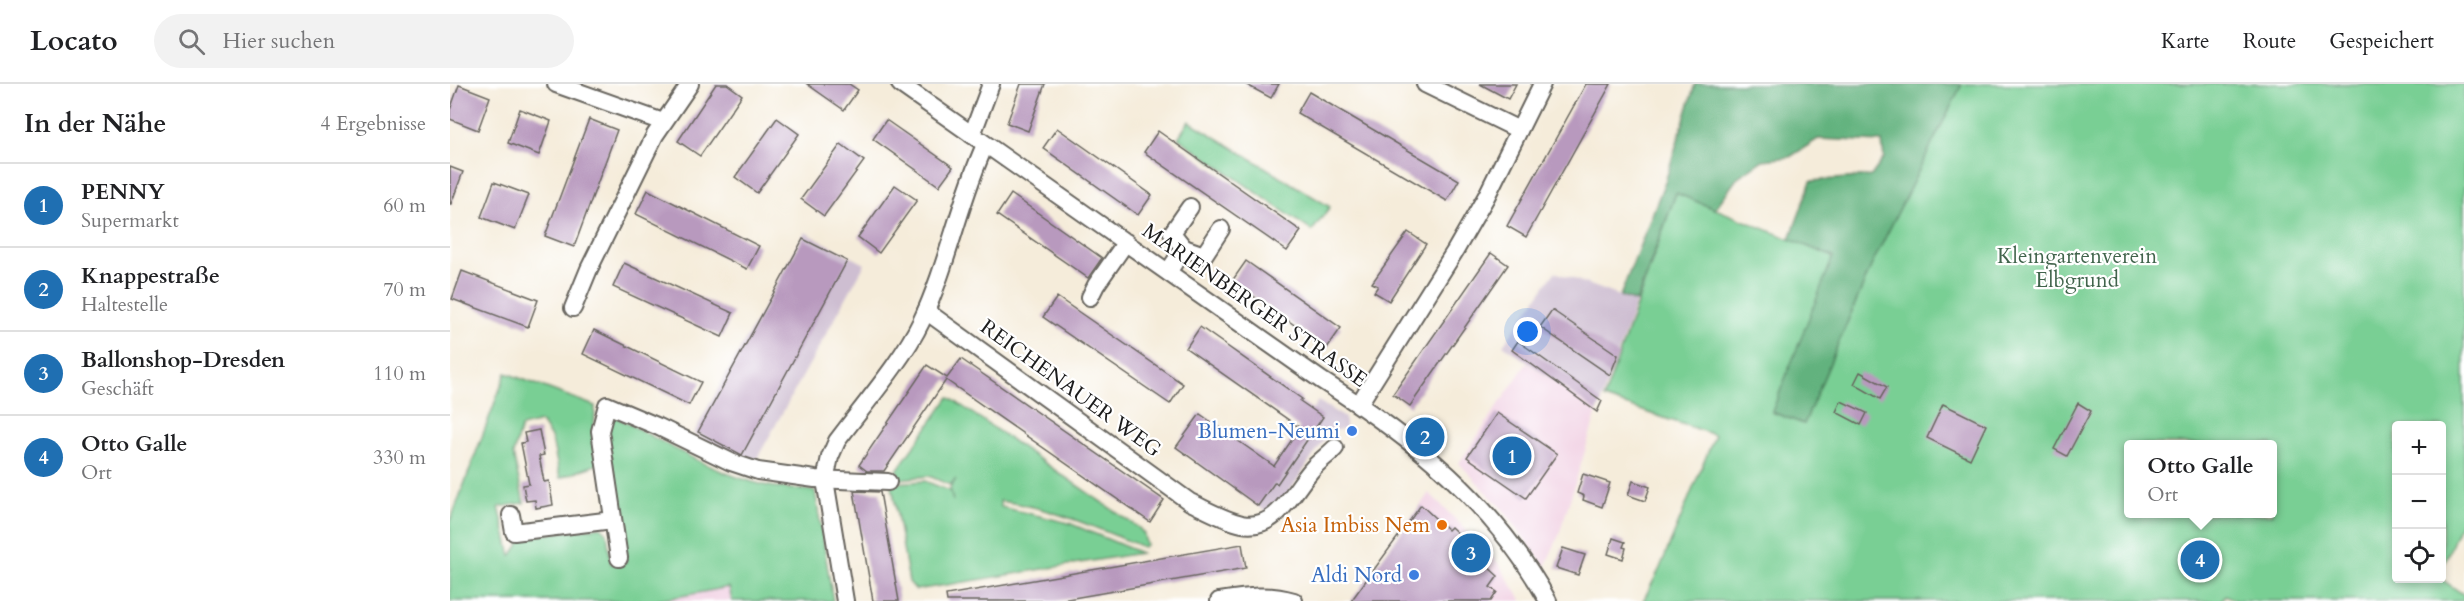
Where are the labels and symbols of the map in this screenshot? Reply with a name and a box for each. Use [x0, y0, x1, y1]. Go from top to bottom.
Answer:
street label: MARIENBERGER STRASSE [1137, 217, 1373, 394]
park label: Kleingartenverein Elbgrund [1997, 242, 2157, 295]
street label: REICHENAUER WEG [974, 313, 1167, 464]
your location [1513, 317, 1542, 346]
pin: 2 [1406, 414, 1444, 460]
place label: Blumen-Neumi [1198, 417, 1340, 446]
marker: Blumen-Neumi [1345, 424, 1359, 438]
pin: 1 [1492, 434, 1532, 478]
place label: Asia Imbiss Nem [1280, 511, 1430, 540]
marker: Asia Imbiss Nem [1435, 518, 1449, 532]
pin: 3 [1452, 530, 1490, 576]
pin: 4 [2180, 538, 2220, 582]
place label: Aldi Nord [1311, 561, 1402, 590]
marker: Aldi Nord [1407, 568, 1421, 582]

